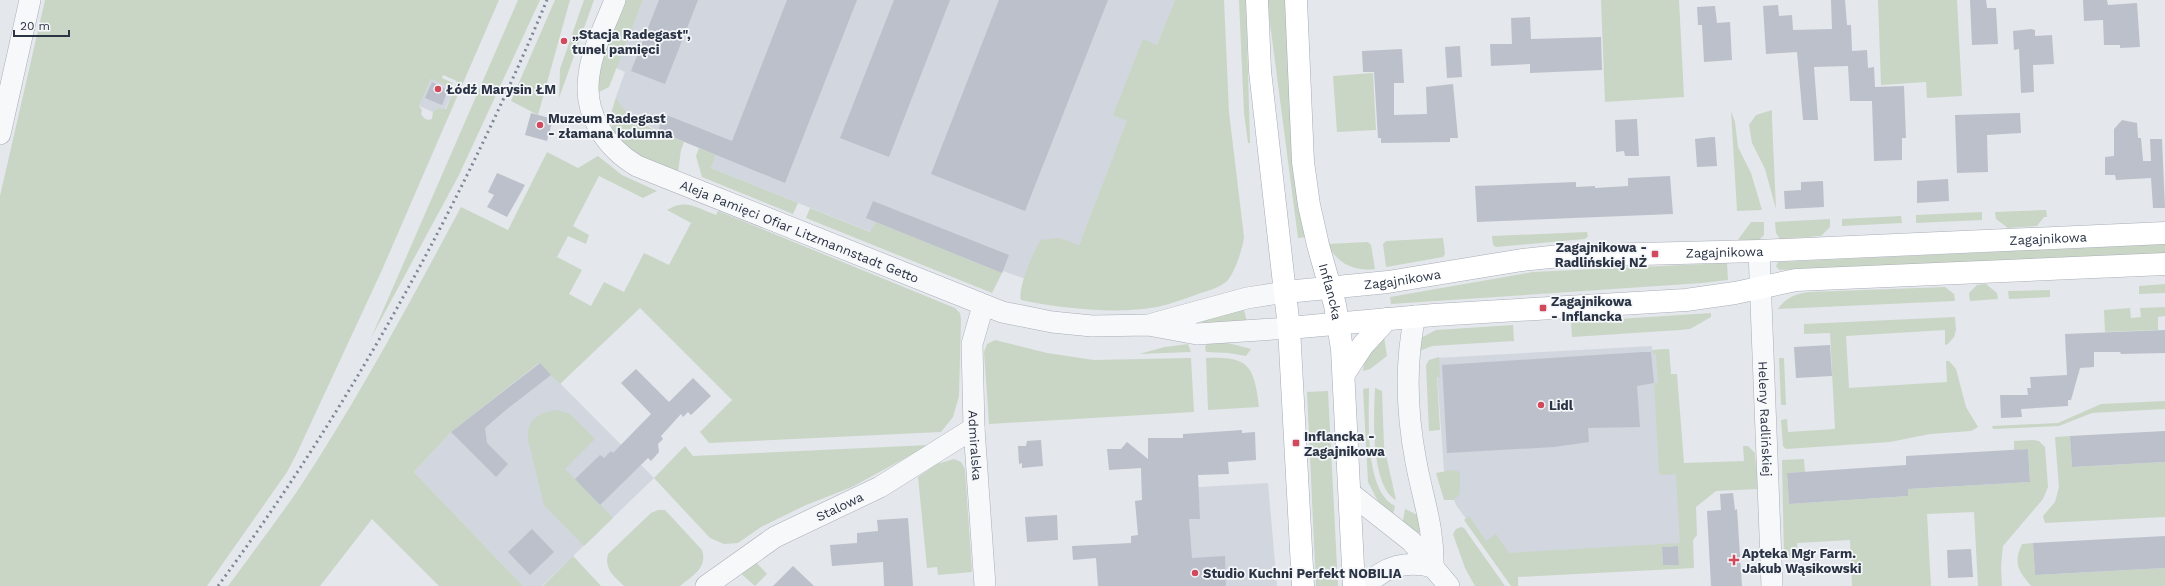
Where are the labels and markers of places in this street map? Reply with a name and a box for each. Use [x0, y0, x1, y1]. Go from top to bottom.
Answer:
place label: „Stacja Radegast", tunel pamięci [572, 27, 691, 57]
marker: „Stacja Radegast", tunel pamięci [559, 36, 569, 46]
place label: Łódź Marysin ŁM [446, 82, 556, 97]
marker: Łódź Marysin ŁM [433, 84, 443, 94]
place label: Muzeum Radegast - złamana kolumna [548, 111, 673, 141]
marker: Muzeum Radegast - złamana kolumna [535, 120, 545, 130]
place label: Zagajnikowa - Radlińskiej NŻ [1555, 240, 1647, 270]
marker: Zagajnikowa - Radlińskiej NŻ [1650, 249, 1660, 259]
place label: Zagajnikowa - Inflancka [1551, 294, 1632, 324]
marker: Zagajnikowa - Inflancka [1538, 303, 1548, 313]
place label: Lidl [1549, 398, 1574, 413]
marker: Lidl [1536, 400, 1546, 410]
place label: Inflancka - Zagajnikowa [1304, 429, 1385, 459]
marker: Inflancka - Zagajnikowa [1291, 438, 1301, 448]
place label: Apteka Mgr Farm. Jakub Wąsikowski [1742, 546, 1862, 576]
marker: Apteka Mgr Farm. Jakub Wąsikowski [1729, 555, 1739, 565]
place label: Studio Kuchni Perfekt NOBILIA [1203, 566, 1402, 581]
marker: Studio Kuchni Perfekt NOBILIA [1190, 568, 1200, 578]

